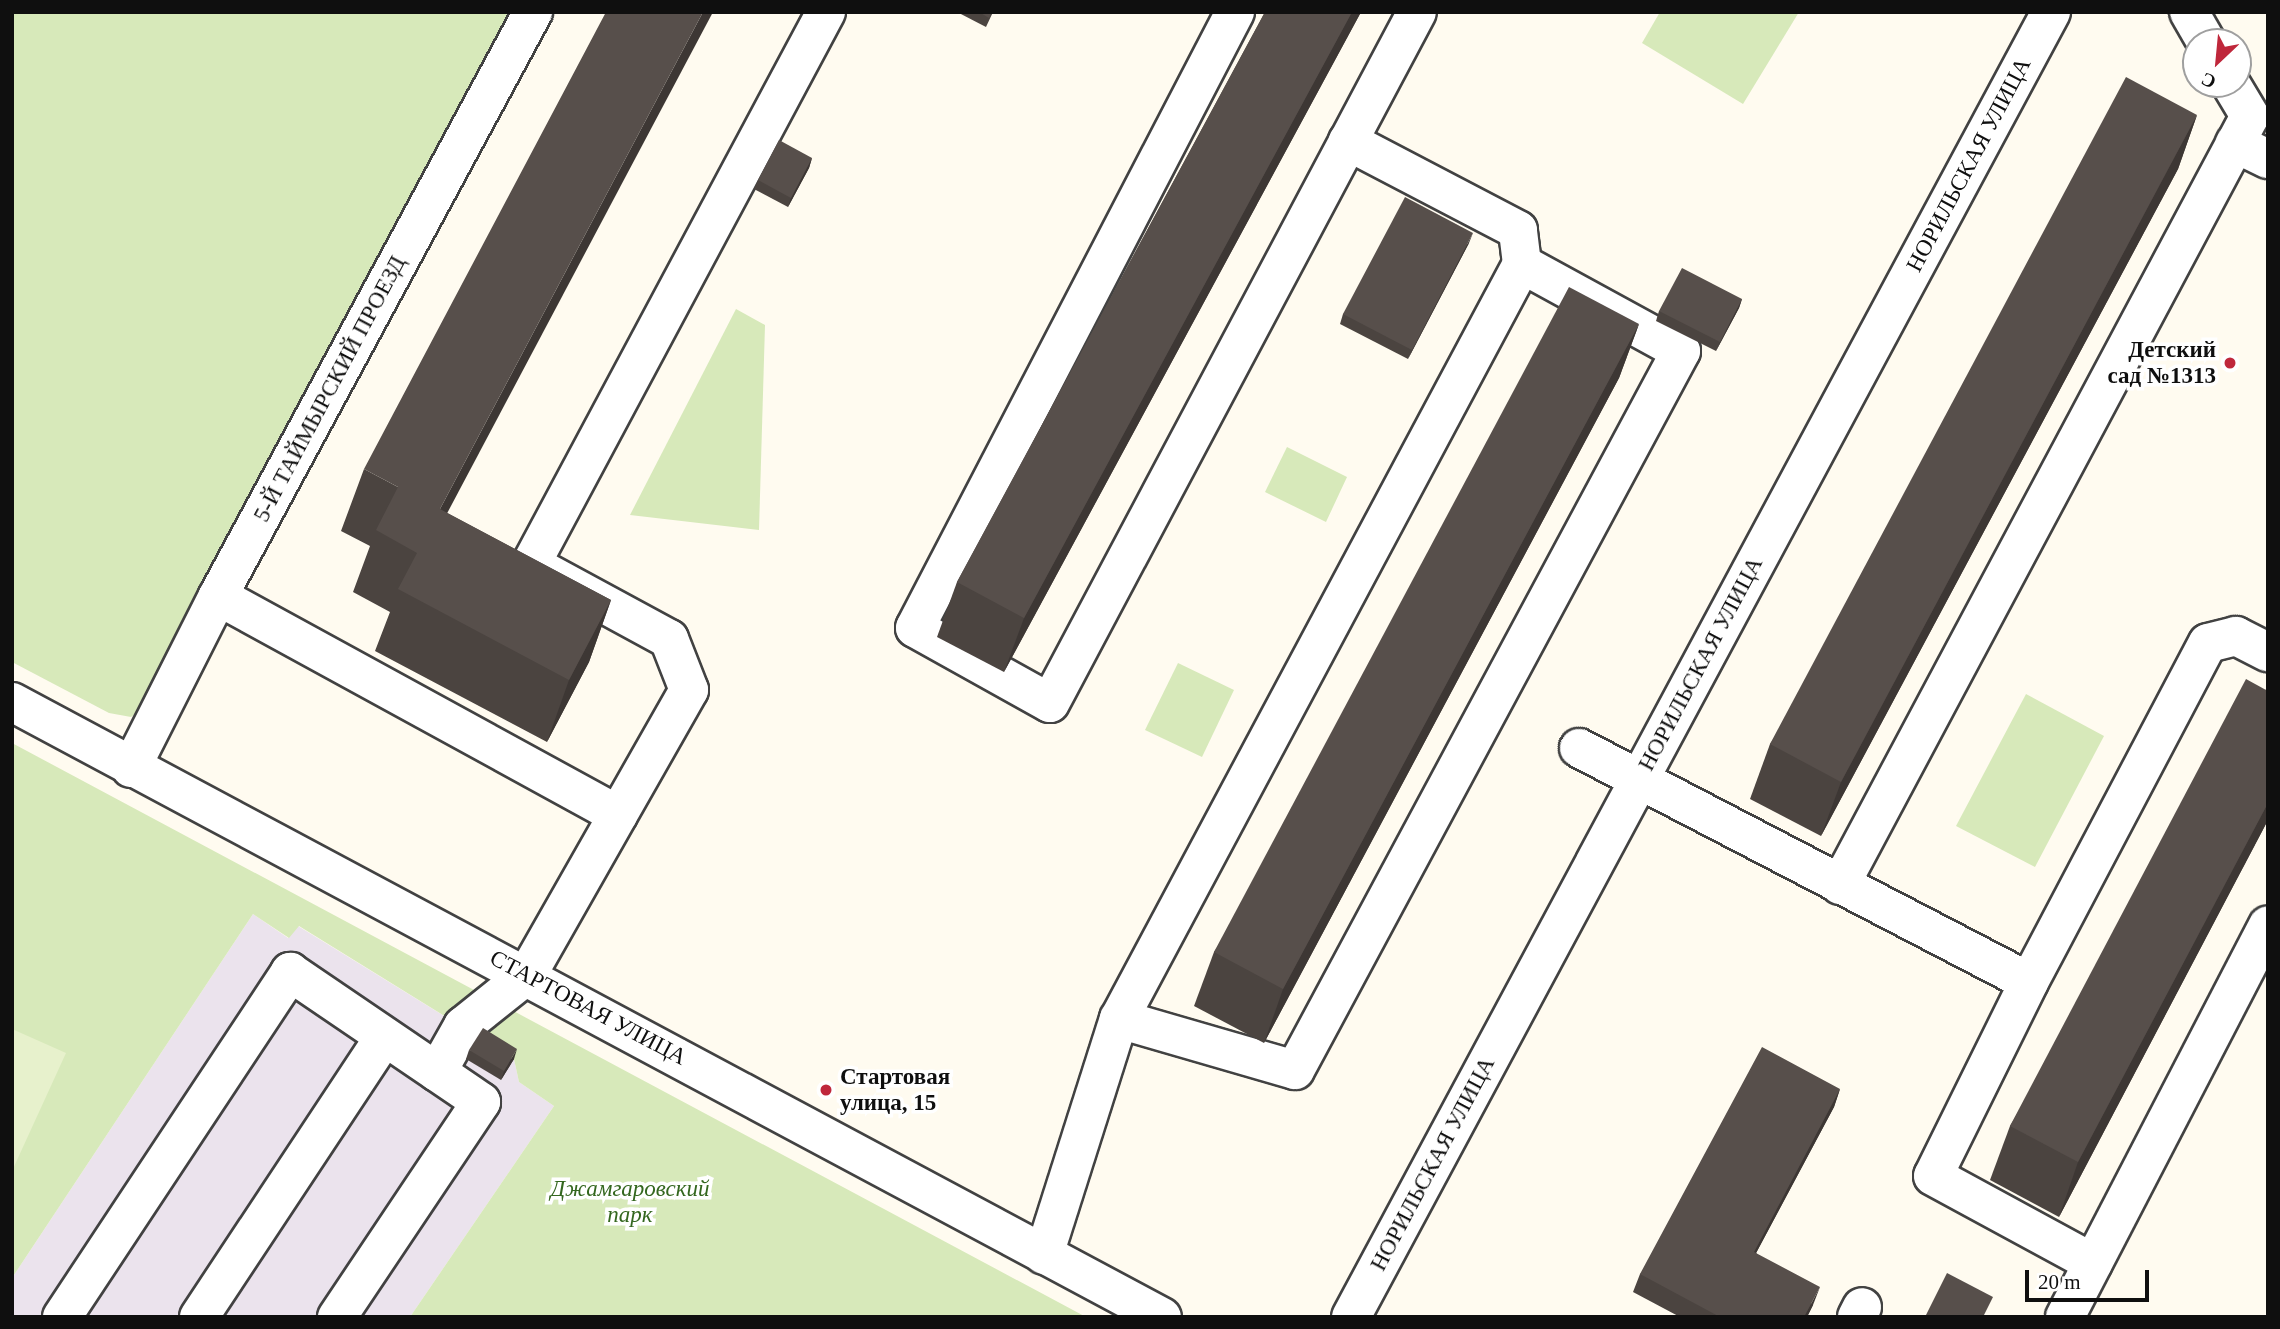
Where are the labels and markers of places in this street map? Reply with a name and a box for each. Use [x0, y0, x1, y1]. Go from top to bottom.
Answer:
place label: Детский сад №1313 [2108, 336, 2216, 390]
marker: Детский сад №1313 [2222, 355, 2238, 371]
place label: Стартовая улица, 15 [840, 1063, 950, 1117]
marker: Стартовая улица, 15 [818, 1082, 834, 1098]

